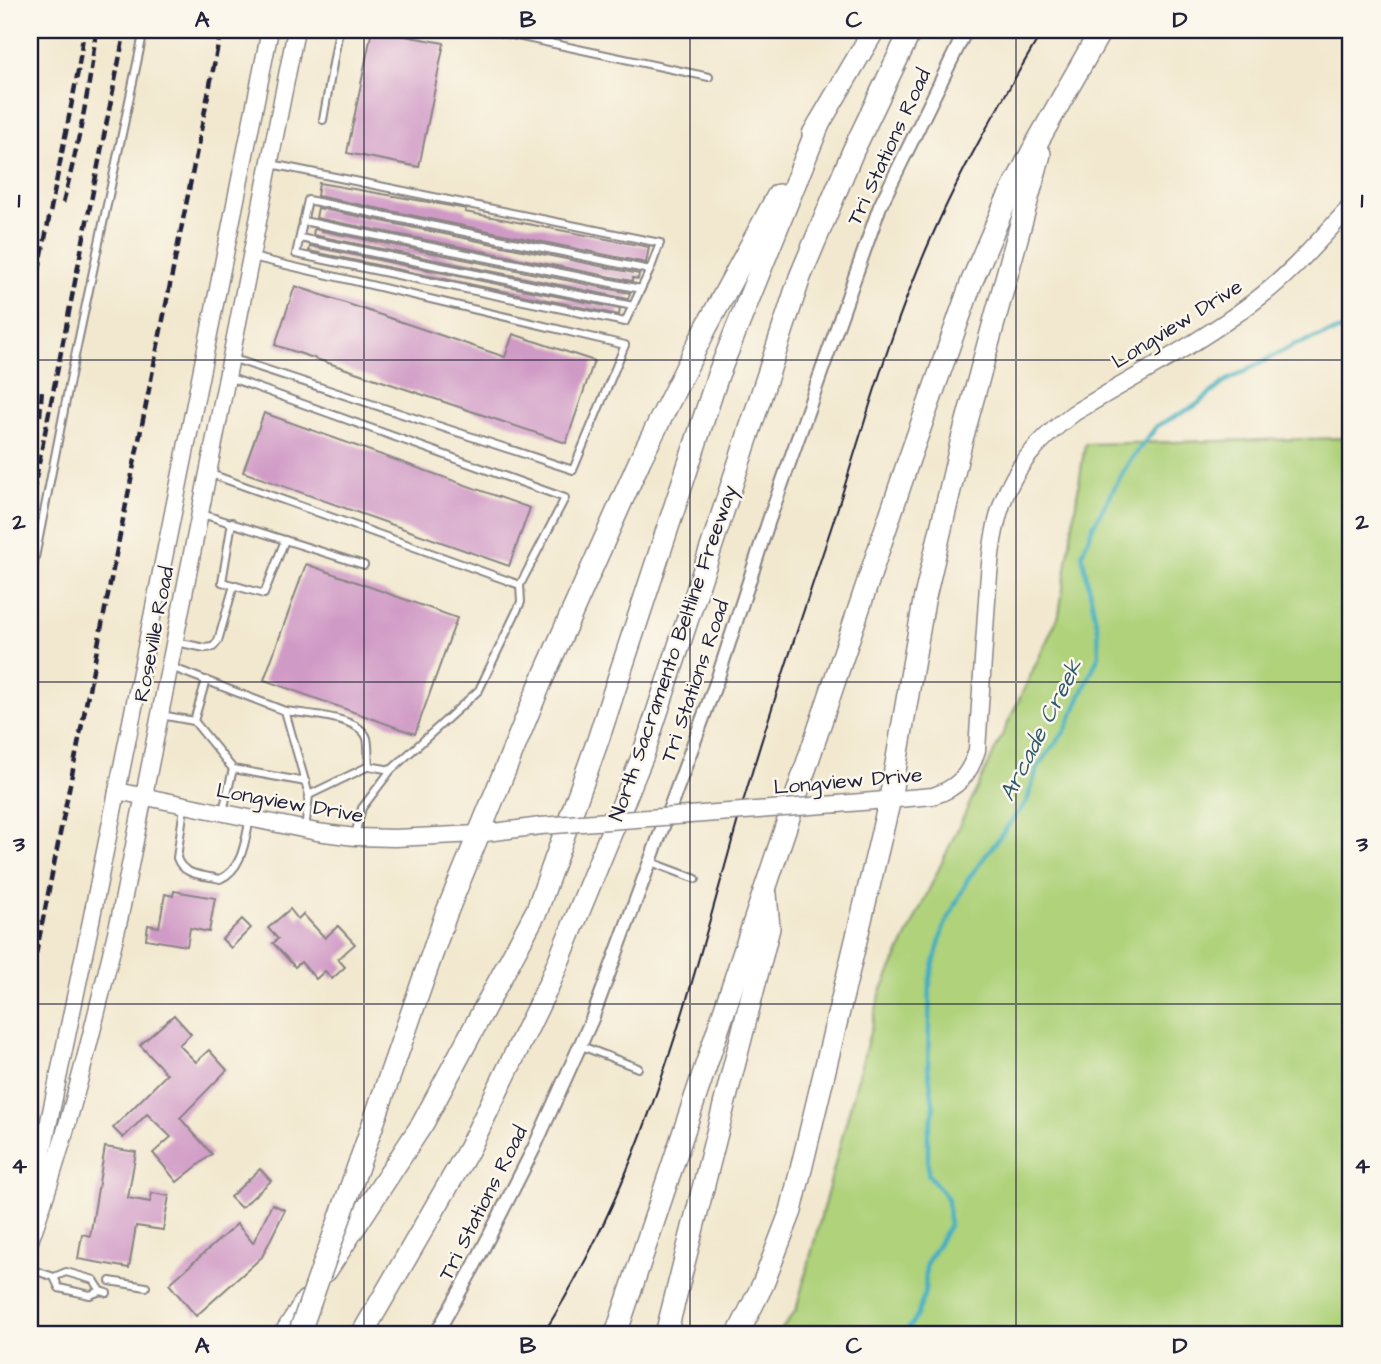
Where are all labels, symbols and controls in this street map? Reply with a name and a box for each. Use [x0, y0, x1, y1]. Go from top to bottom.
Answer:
text: A [195, 4, 210, 36]
text: B [520, 4, 537, 36]
text: C [846, 4, 863, 36]
text: D [1173, 4, 1188, 36]
street label: Tri Stations Road [840, 64, 938, 230]
text: 1 [18, 184, 21, 216]
text: 1 [1361, 184, 1364, 216]
street label: Longview Drive [1106, 272, 1249, 378]
street label: North Sacramento Beltline Freeway [602, 481, 746, 825]
text: 2 [11, 506, 26, 538]
text: 2 [1354, 506, 1369, 538]
street label: Roseville Road [127, 564, 181, 704]
street label: Tri Stations Road [654, 596, 736, 766]
water label: Arcade Creek [992, 653, 1091, 806]
street label: Longview Drive [772, 760, 924, 804]
street label: Longview Drive [214, 776, 366, 832]
text: 3 [12, 828, 25, 860]
text: 3 [1355, 828, 1368, 860]
street label: Tri Stations Road [431, 1120, 535, 1285]
text: 4 [11, 1150, 27, 1182]
text: 4 [1354, 1150, 1370, 1182]
text: A [195, 1330, 210, 1362]
text: B [520, 1330, 537, 1362]
text: C [846, 1330, 863, 1362]
text: D [1173, 1330, 1188, 1362]

